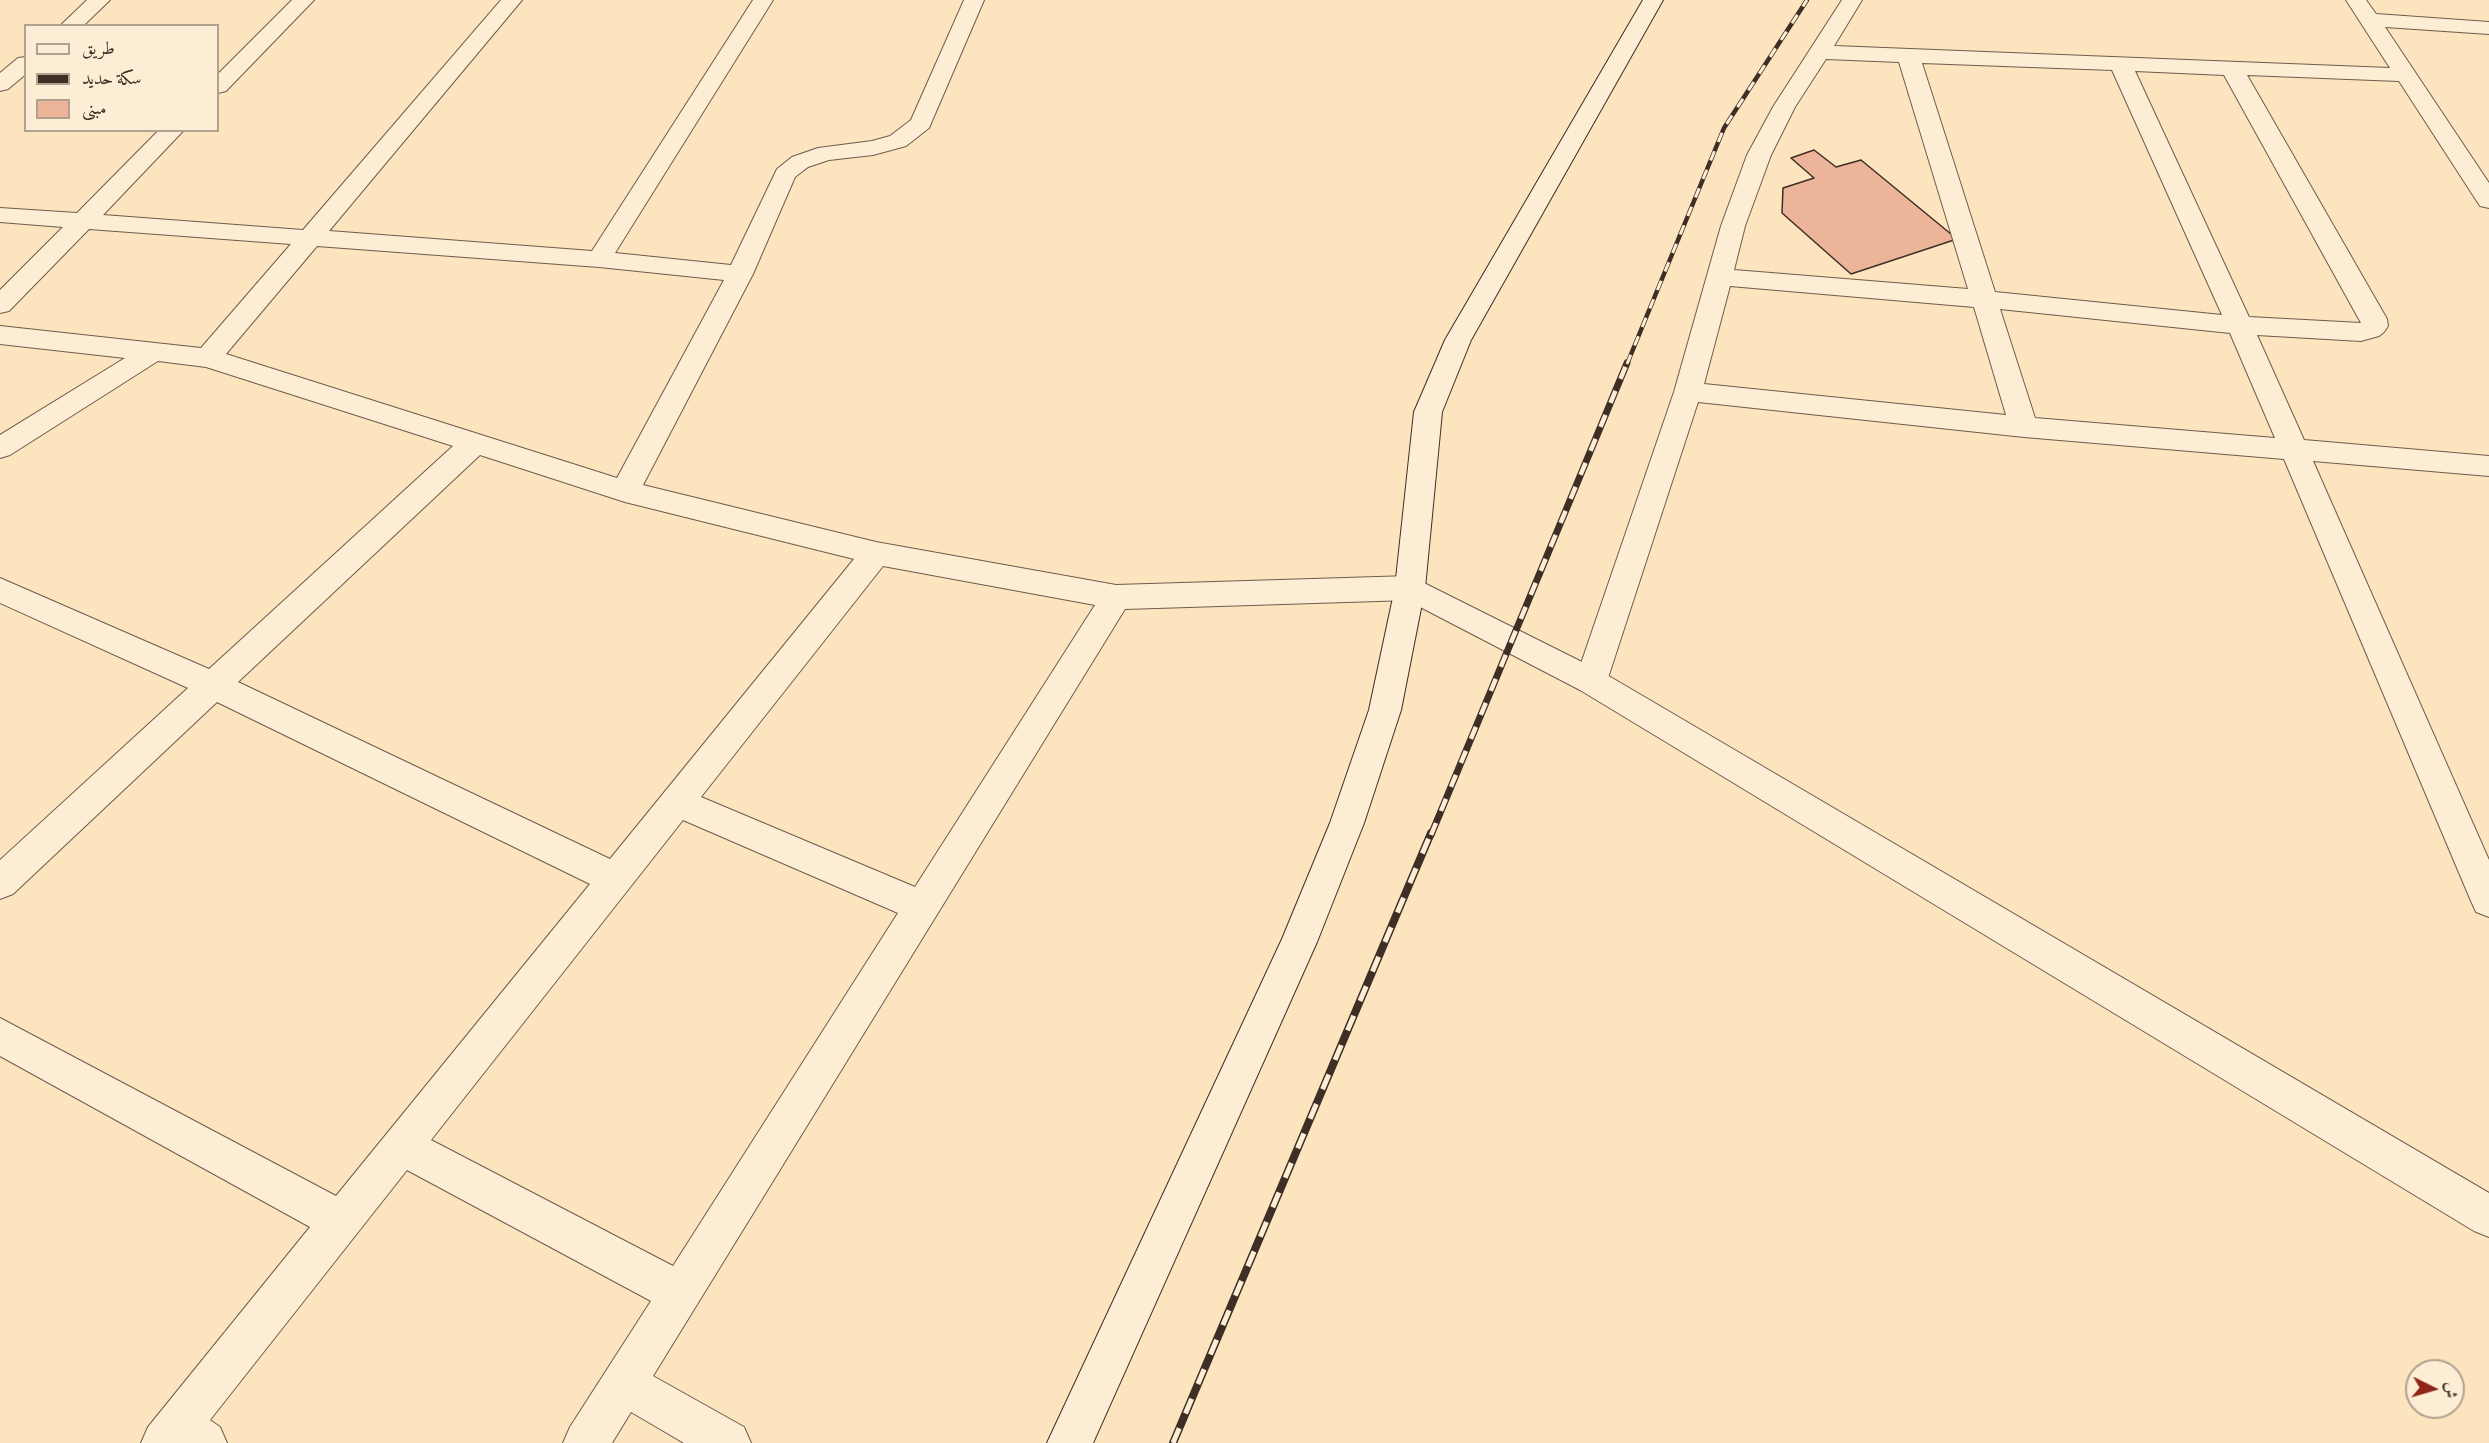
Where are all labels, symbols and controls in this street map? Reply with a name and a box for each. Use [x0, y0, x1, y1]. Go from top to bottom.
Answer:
legend [24, 24, 219, 132]
text: طريق [82, 37, 115, 60]
text: سكة حديد [82, 67, 141, 90]
text: مبنى [82, 97, 107, 120]
north arrow [2405, 1359, 2465, 1419]
text: ش [2440, 1382, 2462, 1399]

